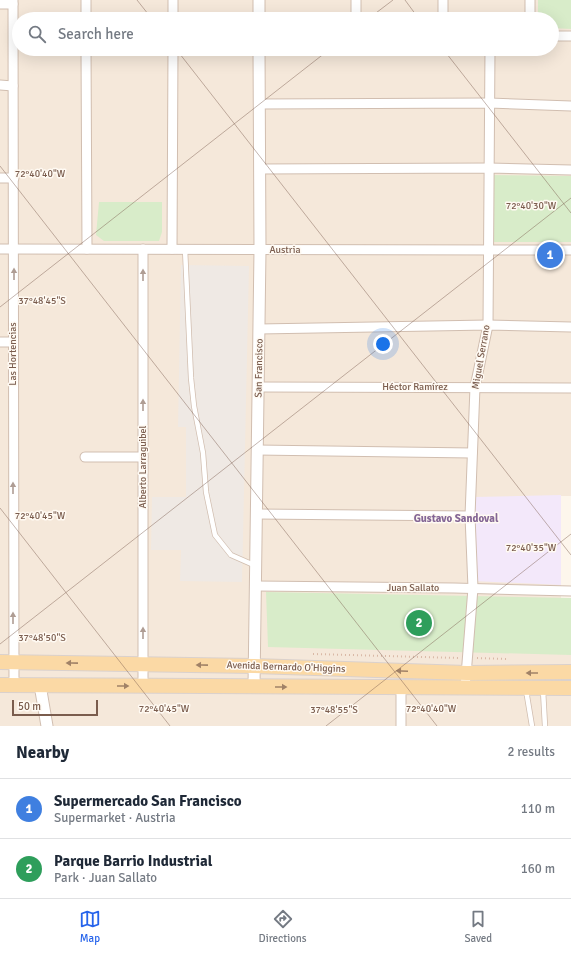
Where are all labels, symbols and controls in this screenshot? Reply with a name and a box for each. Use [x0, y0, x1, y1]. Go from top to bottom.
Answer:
search box [12, 12, 559, 56]
icon: search [26, 23, 48, 45]
text: Search here [58, 25, 134, 43]
text: 72°40'40"W [15, 168, 66, 180]
text: 72°40'30"W [506, 200, 557, 212]
pin: 1 [537, 240, 563, 270]
street label: Austria [270, 244, 301, 256]
one-way arrow [11, 267, 17, 280]
one-way arrow [140, 268, 146, 281]
text: 37°48'45"S [18, 295, 66, 307]
street label: Las Hortencias [7, 322, 19, 386]
street label: Miguel Serrano [469, 324, 493, 390]
your location [373, 334, 393, 354]
street label: San Francisco [252, 338, 266, 398]
street label: Héctor Ramírez [382, 381, 448, 393]
one-way arrow [140, 398, 146, 411]
street label: Alberto Larraguibel [137, 425, 149, 509]
one-way arrow [10, 481, 16, 494]
text: 72°40'45"W [15, 510, 66, 522]
district label: Gustavo Sandoval [414, 512, 499, 525]
text: 72°40'35"W [506, 542, 557, 554]
street label: Juan Sallato [387, 582, 439, 594]
pin: 2 [406, 608, 432, 638]
one-way arrow [10, 611, 16, 624]
one-way arrow [140, 626, 146, 639]
text: 37°48'50"S [18, 632, 66, 644]
street label: Avenida Bernardo O'Higgins [226, 659, 346, 675]
one-way arrow [65, 660, 78, 666]
one-way arrow [195, 662, 208, 668]
one-way arrow [395, 668, 408, 674]
one-way arrow [525, 670, 538, 676]
one-way arrow [117, 683, 130, 689]
one-way arrow [275, 684, 288, 690]
scale bar [12, 698, 98, 717]
text: 50 m [18, 700, 41, 713]
text: 72°40'45"W [139, 703, 190, 715]
text: 72°40'40"W [406, 703, 457, 715]
text: 37°48'55"S [310, 704, 358, 716]
text: Nearby [16, 742, 69, 763]
text: 2 results [507, 744, 555, 760]
text: Supermercado San Francisco [54, 792, 241, 810]
text: 1 [25, 801, 33, 817]
text: 110 m [521, 801, 555, 817]
text: Supermarket · Austria [54, 810, 176, 826]
text: Parque Barrio Industrial [54, 852, 212, 870]
text: 2 [25, 861, 33, 877]
text: 160 m [521, 861, 555, 877]
text: Park · Juan Sallato [54, 870, 157, 886]
tab: Map [79, 908, 101, 945]
tab: Directions [259, 908, 307, 945]
tab: Saved [464, 908, 492, 945]

